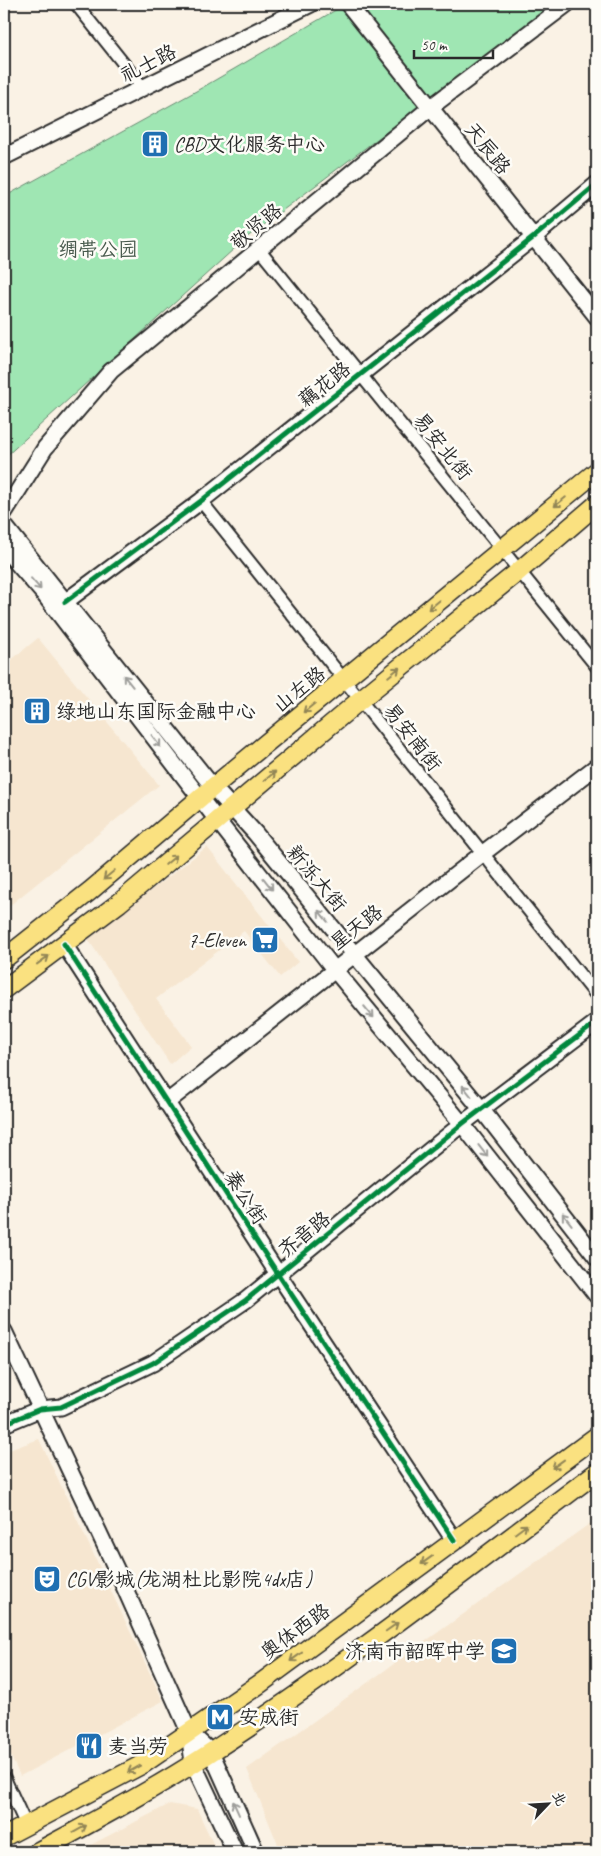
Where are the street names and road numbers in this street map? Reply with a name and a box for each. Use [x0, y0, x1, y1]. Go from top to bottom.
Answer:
street label: 礼士路 [116, 38, 182, 88]
street label: 天辰路 [459, 117, 517, 180]
street label: 敬贤路 [225, 197, 288, 255]
street label: 藕花路 [293, 355, 356, 413]
street label: 易安北街 [408, 407, 477, 485]
street label: 山左路 [268, 660, 331, 718]
street label: 易安南街 [378, 698, 447, 777]
street label: 新泺大街 [281, 840, 352, 917]
street label: 星天路 [325, 898, 388, 956]
street label: 秦公街 [219, 1165, 272, 1229]
street label: 齐音路 [273, 1205, 336, 1263]
street label: 奥体西路 [256, 1597, 336, 1665]

